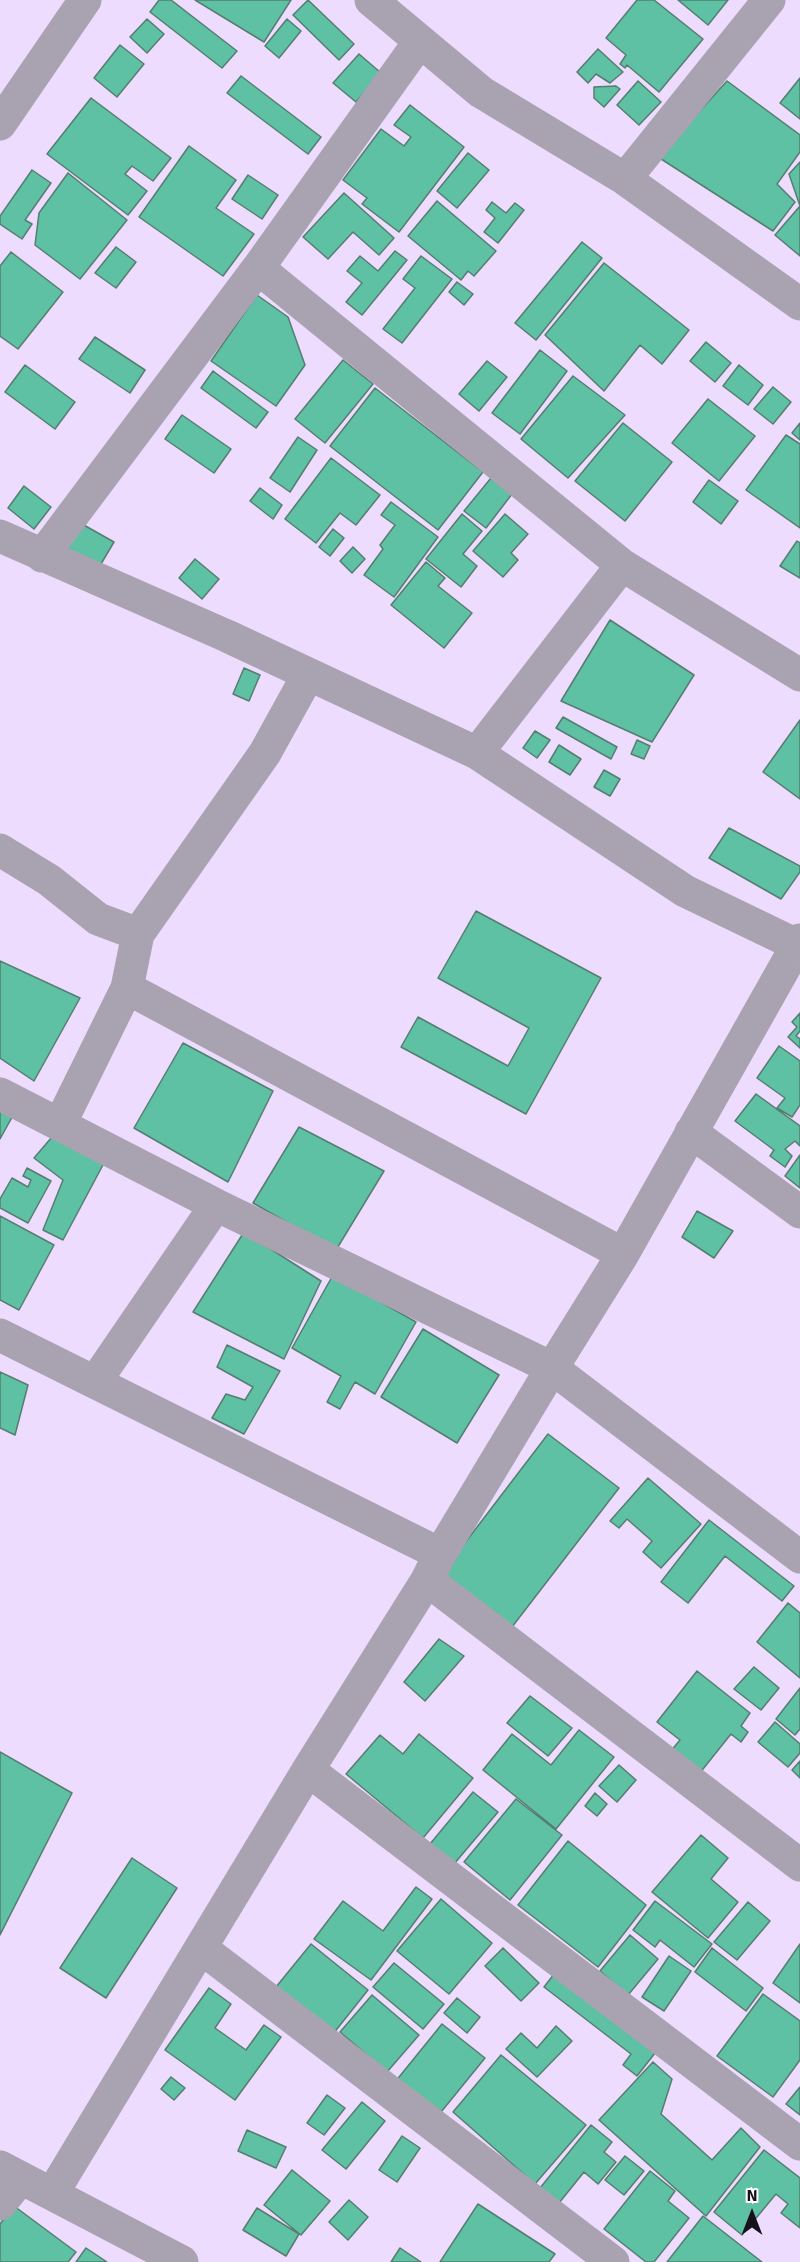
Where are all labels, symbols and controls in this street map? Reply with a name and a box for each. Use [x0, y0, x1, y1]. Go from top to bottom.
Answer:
north arrow [722, 2184, 782, 2244]
text: N [746, 2186, 758, 2206]

